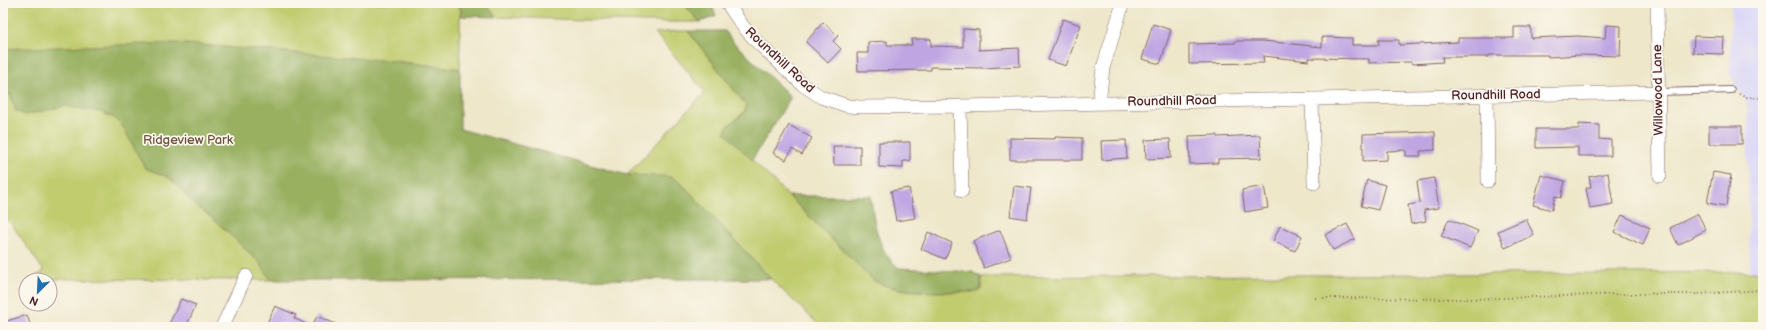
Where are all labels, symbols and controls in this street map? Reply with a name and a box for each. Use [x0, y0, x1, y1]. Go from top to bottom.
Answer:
street label: Roundhill Road [742, 24, 818, 96]
street label: Willowood Lane [1649, 44, 1667, 136]
street label: Roundhill Road [1451, 86, 1541, 104]
street label: Roundhill Road [1127, 92, 1217, 110]
park label: Ridgeview Park [143, 132, 234, 148]
north arrow [18, 272, 58, 312]
text: N [28, 293, 41, 308]

